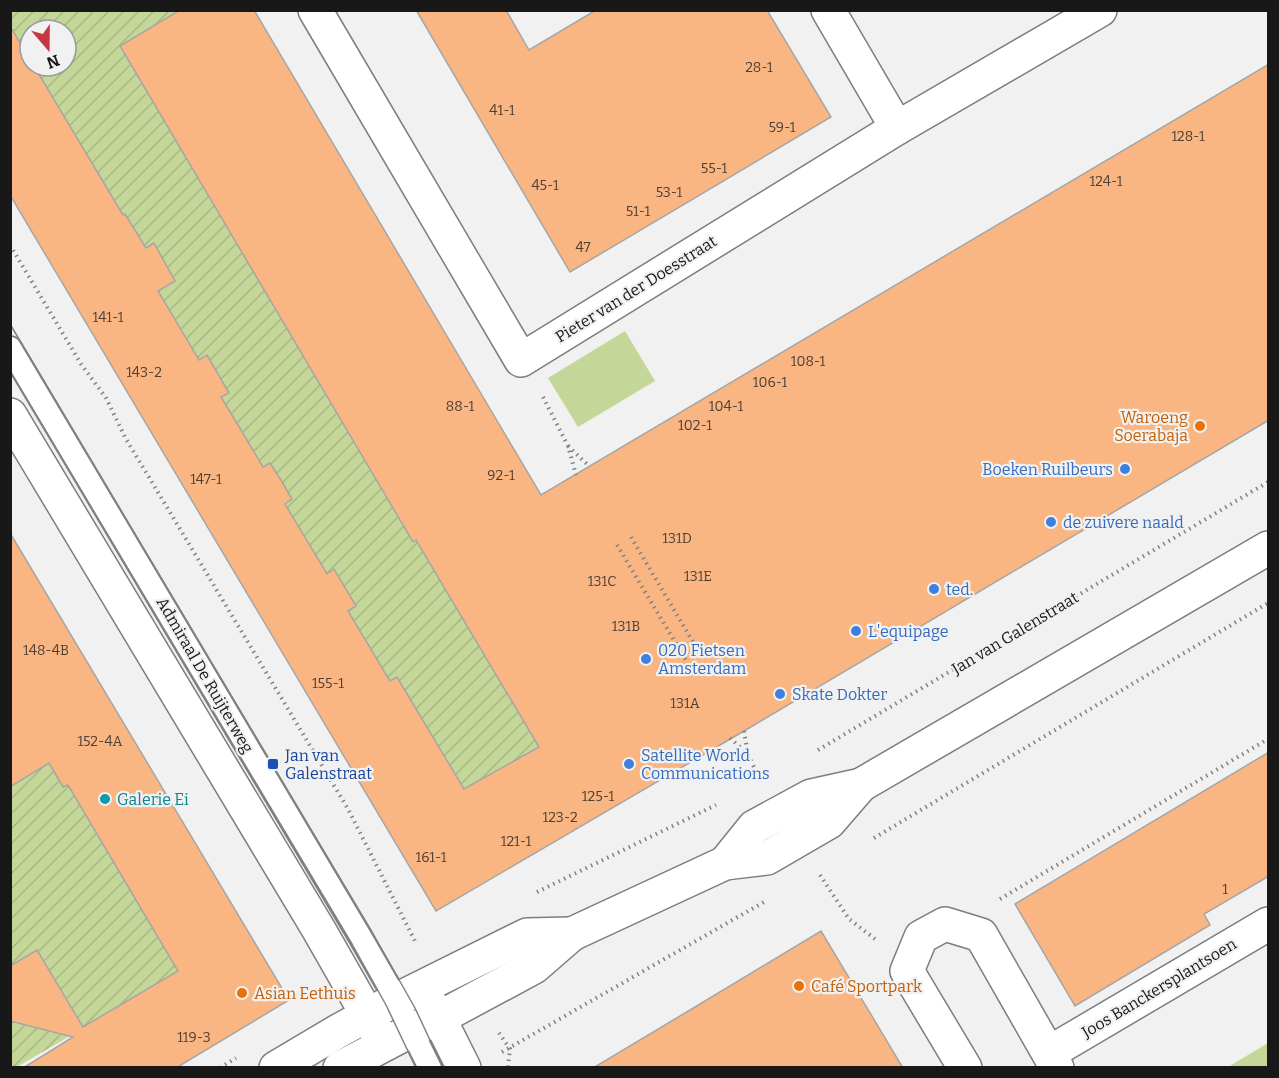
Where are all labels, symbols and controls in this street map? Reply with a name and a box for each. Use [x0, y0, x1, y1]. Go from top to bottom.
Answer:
north arrow [18, 18, 78, 78]
text: N [44, 51, 62, 73]
house number: 28-1 [745, 59, 773, 76]
house number: 41-1 [489, 102, 515, 119]
house number: 59-1 [768, 119, 796, 136]
house number: 128-1 [1171, 128, 1205, 145]
house number: 55-1 [701, 160, 728, 177]
house number: 124-1 [1090, 173, 1123, 190]
house number: 45-1 [531, 177, 559, 194]
house number: 53-1 [656, 184, 683, 201]
house number: 51-1 [626, 203, 651, 220]
street label: Pieter van der Doesstraat [552, 231, 720, 346]
house number: 47 [575, 239, 591, 256]
house number: 141-1 [92, 309, 124, 326]
house number: 108-1 [791, 353, 826, 370]
house number: 143-2 [126, 364, 162, 381]
house number: 106-1 [753, 374, 787, 391]
house number: 88-1 [446, 398, 474, 415]
house number: 104-1 [709, 398, 743, 415]
place label: Waroeng Soerabaja [1114, 408, 1188, 445]
house number: 102-1 [678, 417, 712, 434]
marker: Waroeng Soerabaja [1193, 419, 1207, 433]
place label: Boeken Ruilbeurs [982, 460, 1113, 479]
marker: Boeken Ruilbeurs [1118, 462, 1132, 476]
house number: 92-1 [487, 467, 515, 484]
house number: 147-1 [190, 471, 222, 488]
place label: de zuivere naald [1063, 513, 1184, 532]
marker: de zuivere naald [1044, 515, 1058, 529]
house number: 131D [662, 530, 692, 547]
house number: 131E [684, 568, 712, 585]
house number: 131C [588, 573, 616, 590]
place label: ted. [946, 580, 973, 599]
marker: ted. [927, 582, 941, 596]
street label: Jan van Galenstraat [947, 588, 1082, 679]
street label: Admiraal De Ruijterweg [153, 594, 257, 756]
house number: 131B [612, 618, 640, 635]
place label: L'equipage [868, 622, 949, 641]
marker: L'equipage [849, 624, 863, 638]
place label: 020 Fietsen Amsterdam [658, 641, 746, 678]
house number: 148-4B [23, 642, 69, 659]
marker: 020 Fietsen Amsterdam [639, 652, 653, 666]
house number: 155-1 [312, 675, 344, 692]
place label: Skate Dokter [792, 685, 887, 704]
marker: Skate Dokter [773, 687, 787, 701]
house number: 131A [670, 695, 700, 712]
house number: 152-4A [77, 733, 123, 750]
place label: Jan van Galenstraat [284, 746, 372, 783]
place label: Satellite World Communications [641, 746, 770, 783]
marker: Jan van Galenstraat [266, 757, 280, 771]
marker: Satellite World Communications [622, 757, 636, 771]
house number: 125-1 [582, 788, 614, 805]
place label: Galerie Ei [117, 790, 189, 809]
marker: Galerie Ei [98, 792, 112, 806]
house number: 123-2 [542, 809, 578, 826]
house number: 121-1 [501, 833, 532, 850]
house number: 161-1 [416, 849, 447, 866]
house number: 1 [1222, 881, 1228, 898]
street label: Joos Banckersplantsoen [1077, 934, 1240, 1042]
place label: Café Sportpark [811, 977, 922, 996]
marker: Café Sportpark [792, 979, 806, 993]
place label: Asian Eethuis [254, 984, 356, 1003]
marker: Asian Eethuis [235, 986, 249, 1000]
house number: 119-3 [177, 1029, 211, 1046]

